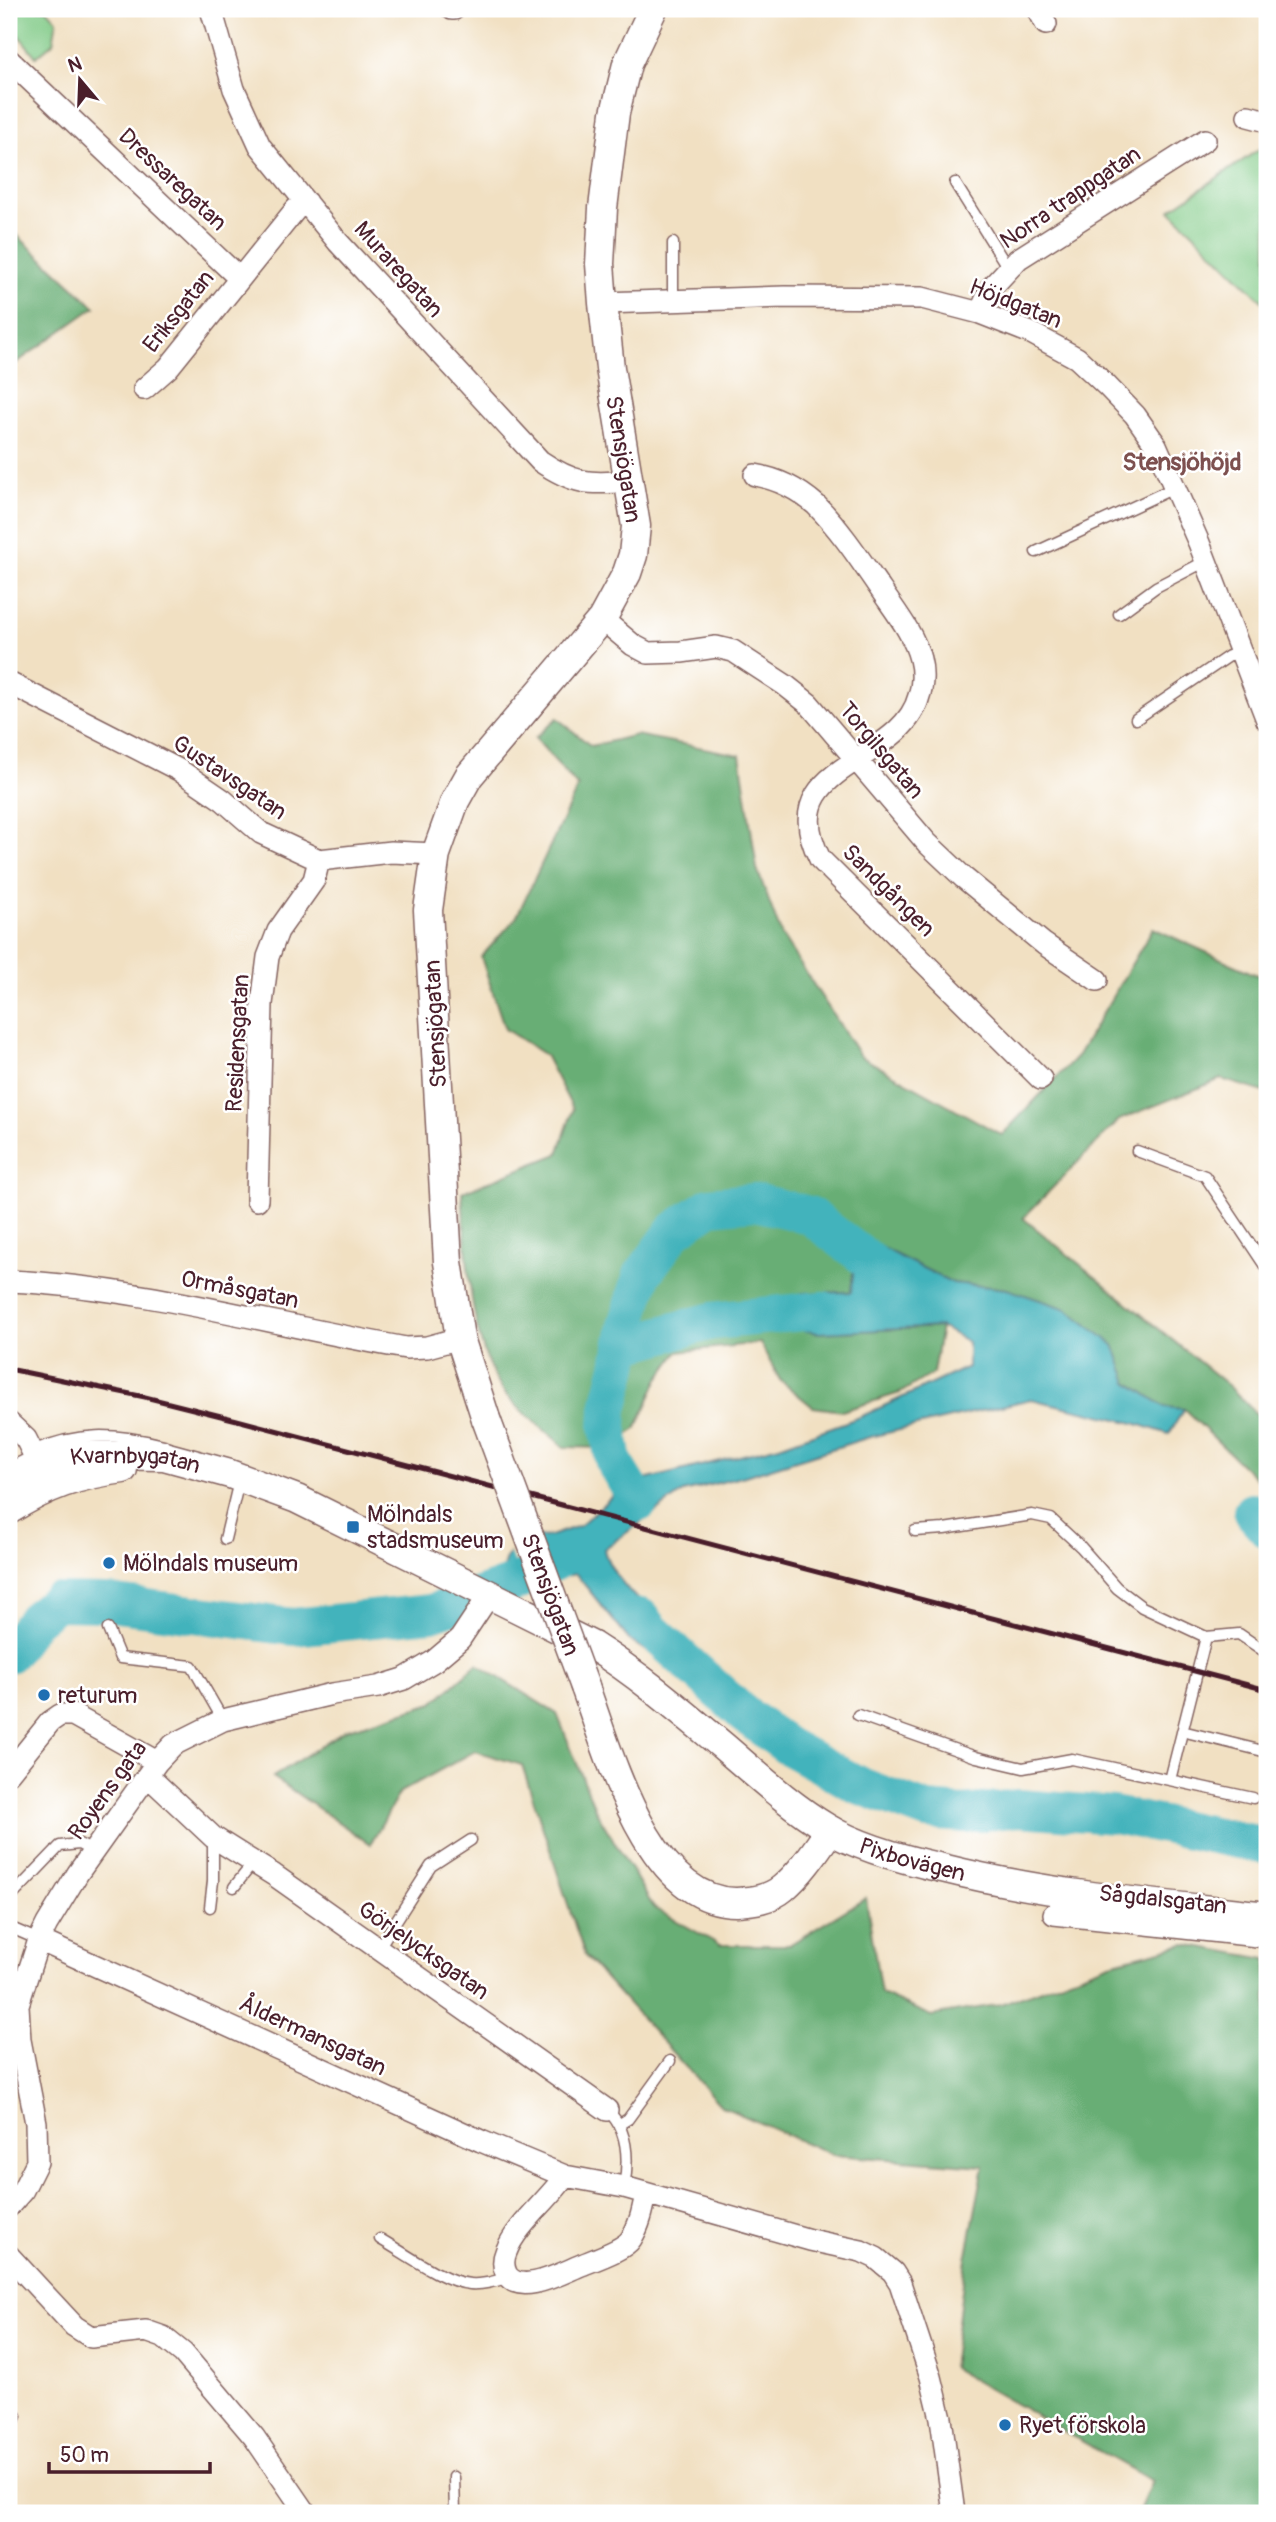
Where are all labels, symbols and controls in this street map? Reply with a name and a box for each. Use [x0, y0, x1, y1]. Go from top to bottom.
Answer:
north arrow [46, 46, 116, 116]
text: N [65, 51, 85, 78]
street label: Dressaregatan [112, 122, 233, 237]
street label: Norra trappgatan [994, 140, 1146, 255]
street label: Muraregatan [348, 215, 450, 324]
street label: Eriksgatan [136, 264, 220, 359]
street label: Höjdgatan [965, 272, 1066, 335]
street label: Stensjögatan [599, 394, 648, 525]
district label: Stensjöhöjd [1122, 448, 1242, 477]
street label: Torgilsgatan [833, 696, 931, 805]
street label: Gustavsgatan [167, 729, 292, 826]
street label: Sandgången [836, 838, 941, 943]
street label: Stensjögatan [418, 959, 453, 1089]
street label: Residensgatan [219, 973, 256, 1113]
street label: Ormåsgatan [179, 1264, 301, 1315]
street label: Kvarnbygatan [68, 1441, 204, 1480]
place label: Mölndals stadsmuseum [367, 1500, 504, 1555]
marker: Mölndals stadsmuseum [345, 1519, 361, 1535]
street label: Stensjögatan [515, 1529, 586, 1660]
place label: Mölndals museum [123, 1549, 298, 1578]
marker: Mölndals museum [101, 1555, 117, 1571]
place label: returum [58, 1681, 137, 1710]
marker: returum [36, 1687, 52, 1703]
street label: Royens gata [62, 1735, 153, 1846]
street label: Pixbovägen [855, 1831, 968, 1888]
street label: Sågdalsgatan [1098, 1878, 1228, 1921]
street label: Görjelycksgatan [353, 1895, 495, 2006]
street label: Åldermansgatan [235, 1988, 391, 2082]
place label: Ryet förskola [1019, 2411, 1146, 2440]
marker: Ryet förskola [997, 2417, 1013, 2433]
scale bar [49, 2431, 210, 2475]
text: 50 m [60, 2442, 109, 2469]

